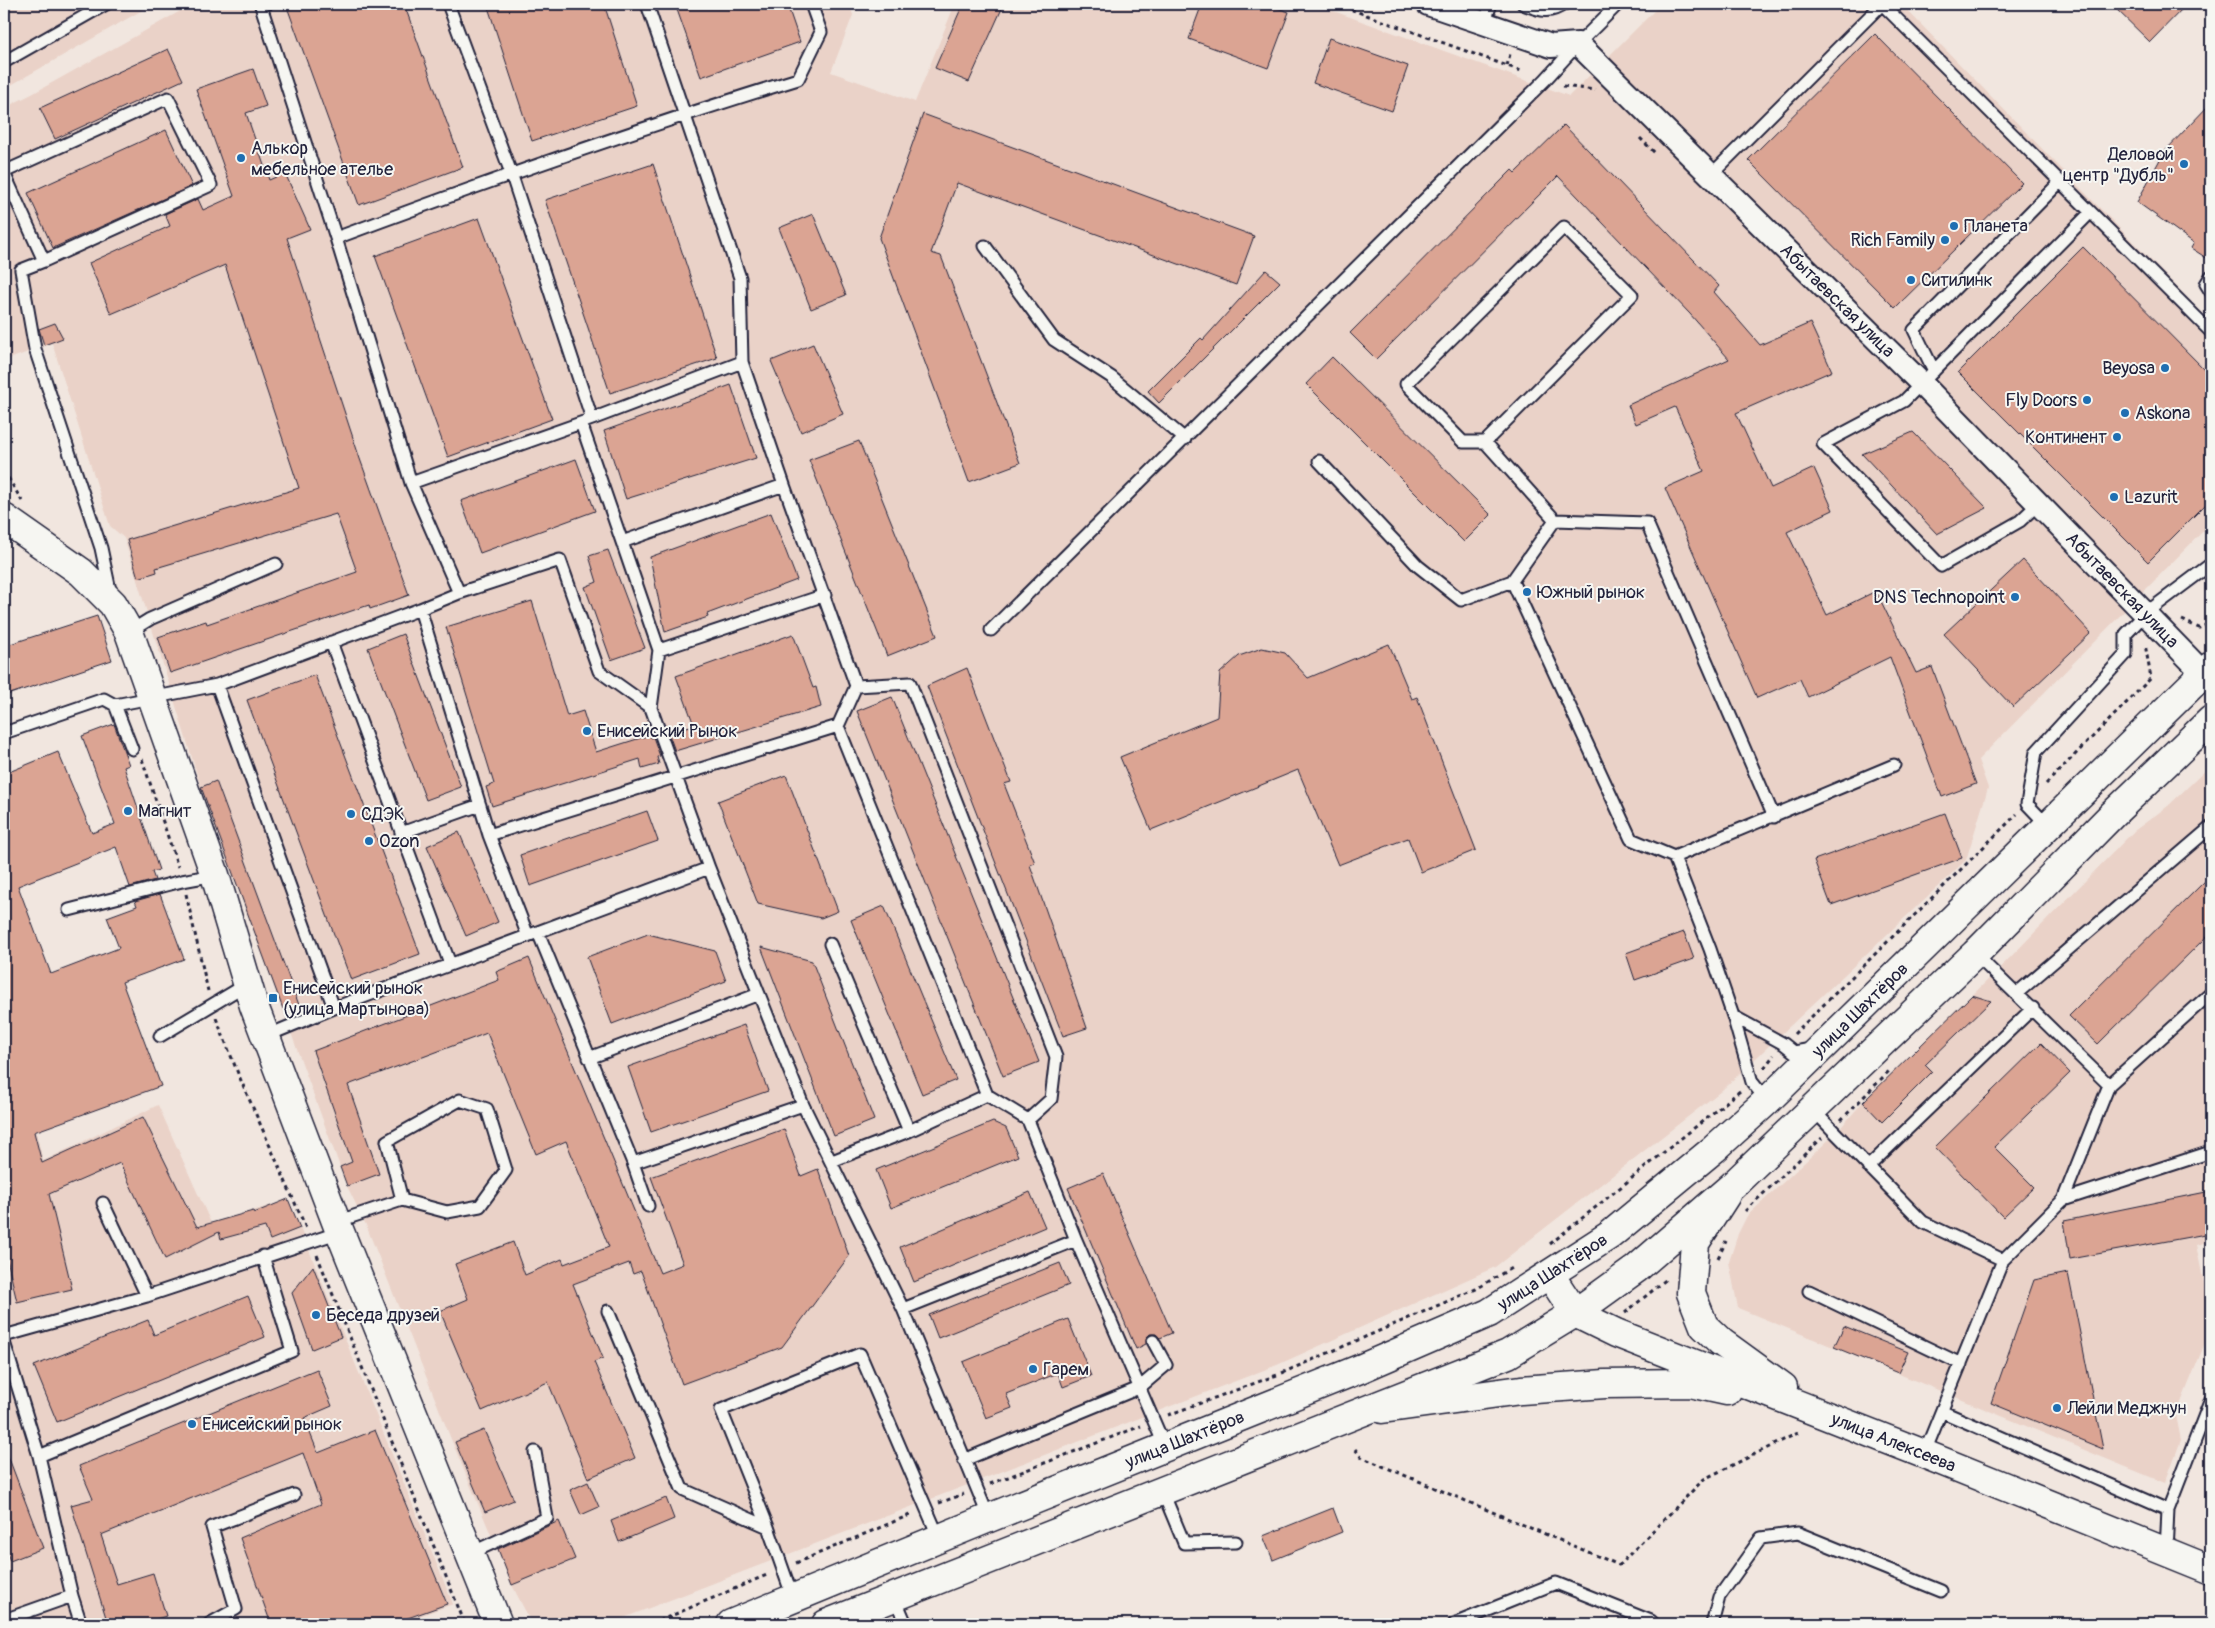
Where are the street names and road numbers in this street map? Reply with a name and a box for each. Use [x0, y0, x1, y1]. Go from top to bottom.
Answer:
street label: Абытаевская улица [1775, 239, 1900, 363]
street label: Абытаевская улица [2060, 528, 2183, 653]
street label: улица Шахтёров [1806, 958, 1914, 1063]
street label: улица Шахтёров [1493, 1228, 1612, 1317]
street label: улица Шахтёров [1121, 1405, 1248, 1474]
street label: улица Алексеева [1827, 1407, 1959, 1478]

